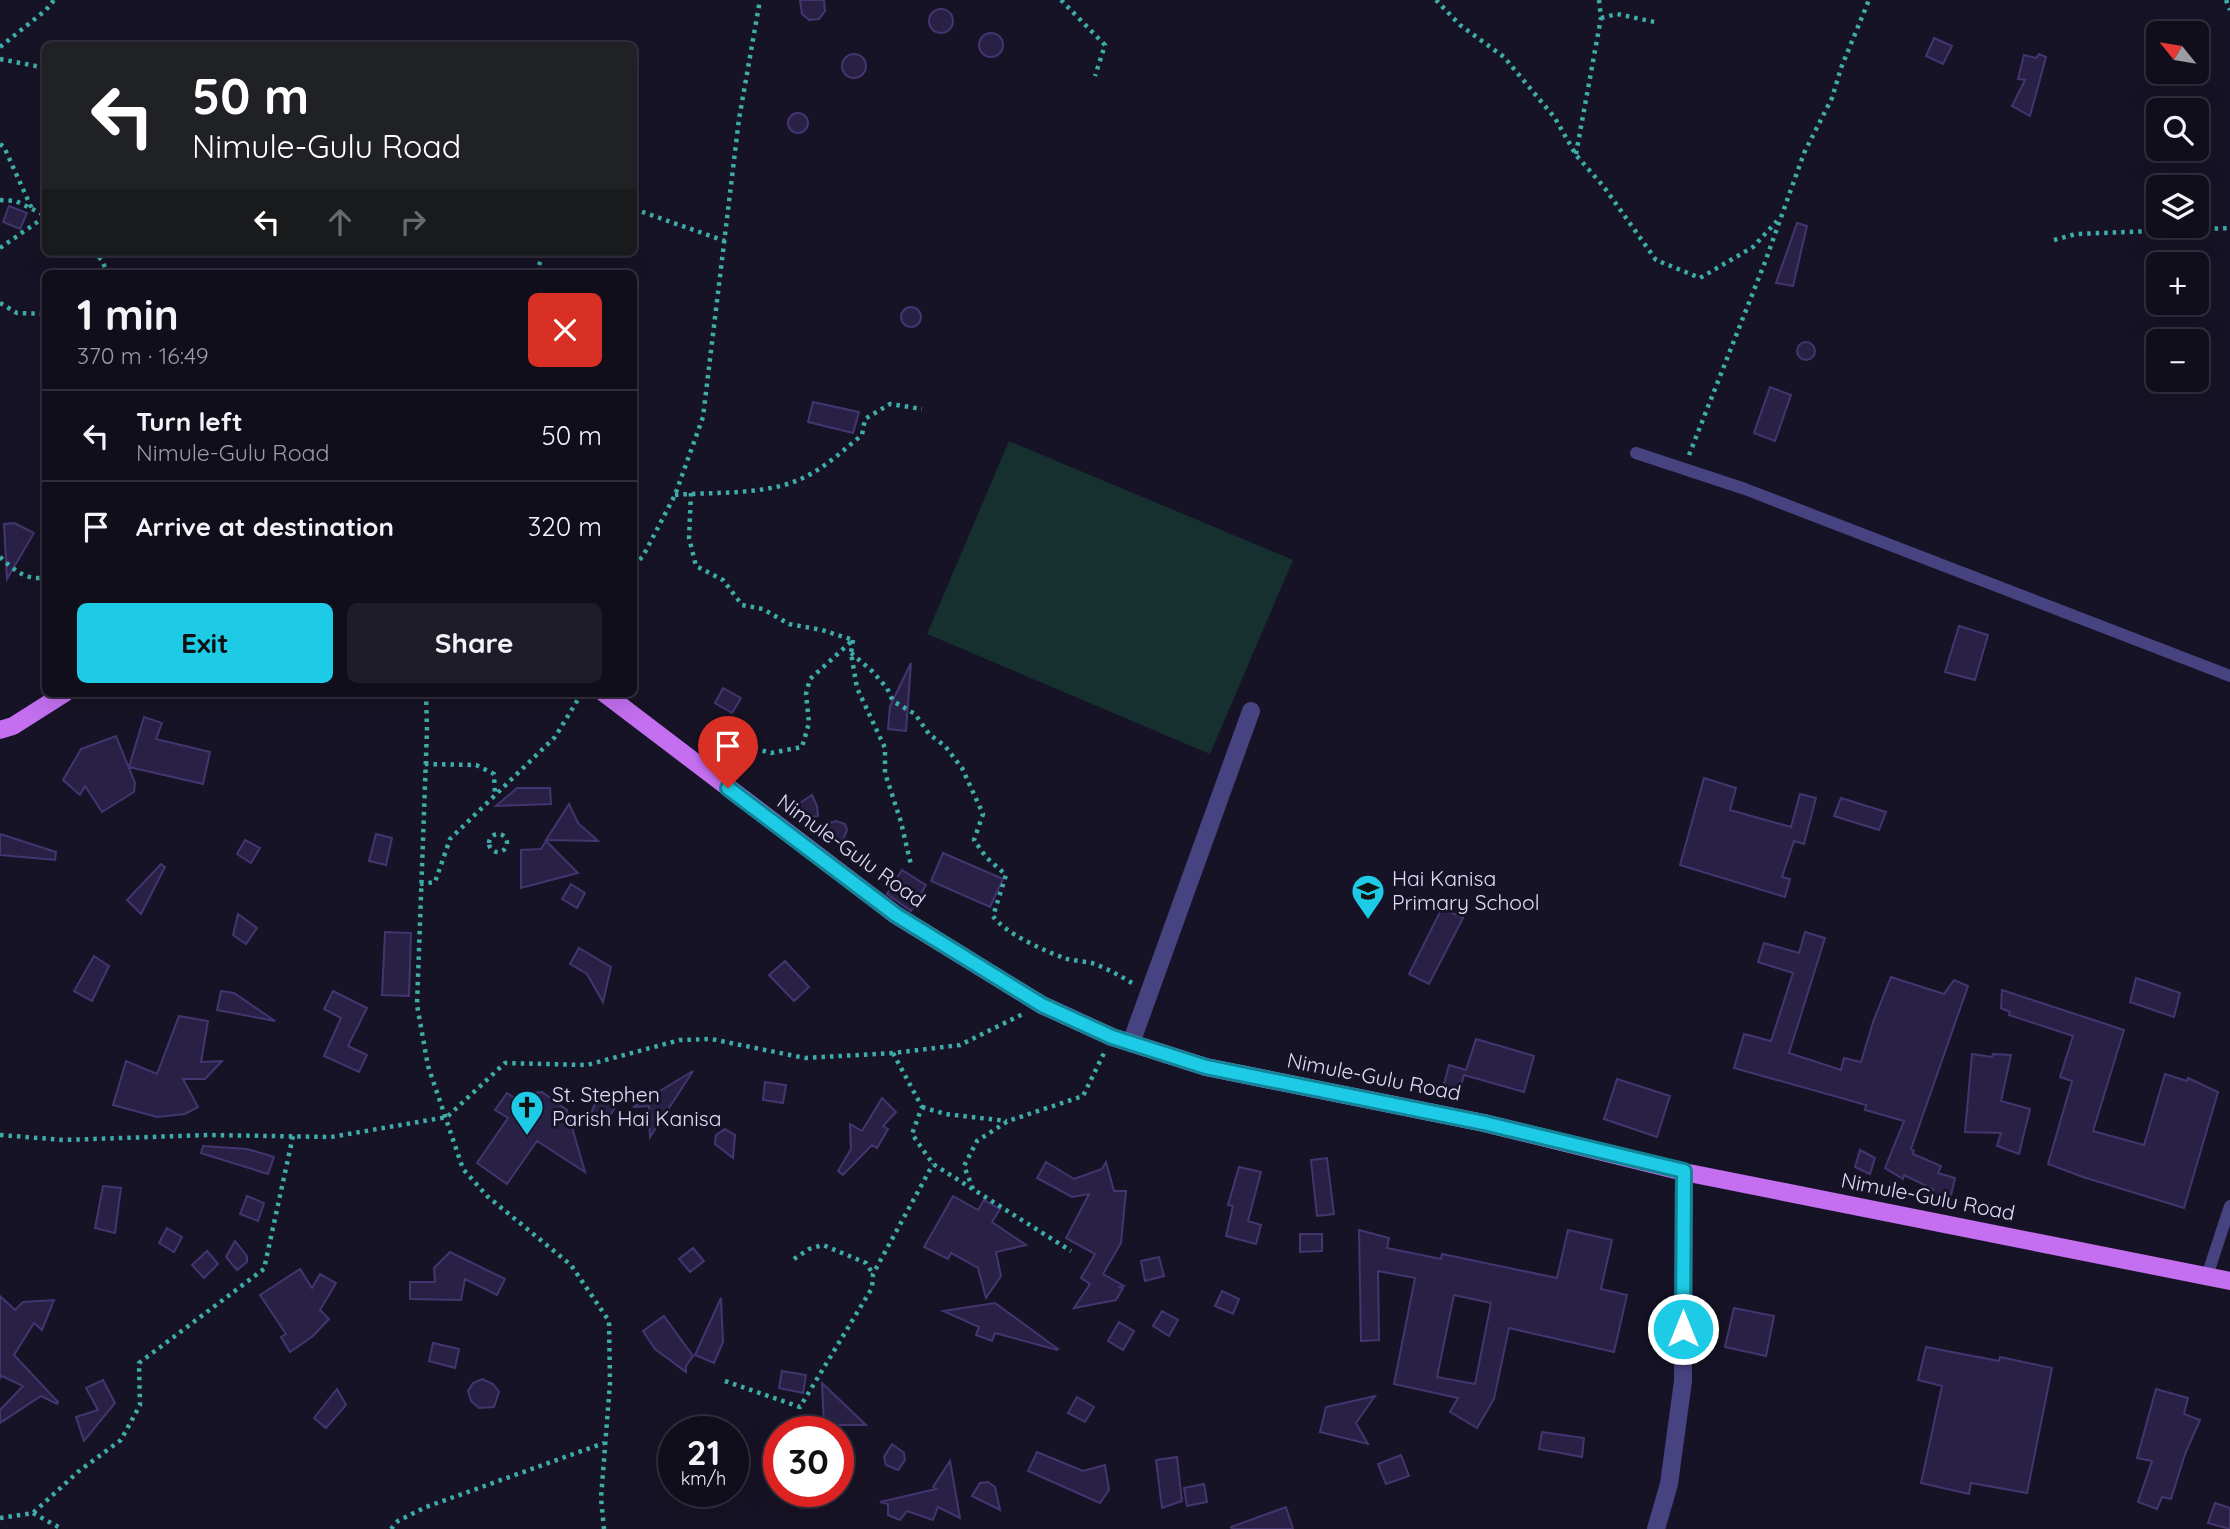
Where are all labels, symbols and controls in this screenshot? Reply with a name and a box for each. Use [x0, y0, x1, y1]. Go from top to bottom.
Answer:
north arrow [2146, 21, 2208, 84]
map controls [2146, 21, 2209, 392]
text: 50 m [192, 65, 309, 126]
icon: left [77, 70, 168, 161]
button: search [2146, 98, 2209, 161]
text: Nimule-Gulu Road [192, 126, 461, 166]
button: layers [2146, 175, 2209, 238]
icon: left [248, 203, 286, 241]
icon: ahead [321, 203, 359, 241]
icon: right [394, 203, 432, 241]
button: + [2146, 252, 2209, 315]
text: 1 min [77, 288, 179, 341]
button: close [528, 293, 602, 367]
button: − [2146, 329, 2209, 392]
text: 370 m · 16:49 [77, 341, 209, 370]
text: Turn left [136, 405, 243, 438]
icon: left [77, 417, 115, 455]
text: 50 m [542, 419, 602, 452]
text: Nimule-Gulu Road [136, 438, 329, 467]
icon: arrive [77, 508, 115, 546]
text: Arrive at destination [136, 510, 394, 543]
text: 320 m [528, 510, 602, 543]
button: Exit [77, 603, 333, 683]
button: Share [347, 603, 602, 683]
pin [698, 716, 758, 788]
icon: arrive [709, 727, 747, 765]
street label: Nimule-Gulu Road [773, 788, 931, 913]
place label: Hai Kanisa Primary School [1392, 865, 1540, 915]
school or university icon: Hai Kanisa Primary School [1349, 872, 1387, 921]
street label: Nimule-Gulu Road [1285, 1046, 1463, 1106]
place label: St. Stephen Parish Hai Kanisa [552, 1081, 722, 1131]
church icon: St. Stephen Parish Hai Kanisa [508, 1088, 546, 1137]
street label: Nimule-Gulu Road [1839, 1166, 2017, 1226]
position arrow [1646, 1292, 1720, 1366]
speed limit sign: 30 [763, 1416, 854, 1507]
text: 21 [687, 1430, 720, 1474]
text: km/h [681, 1467, 726, 1490]

